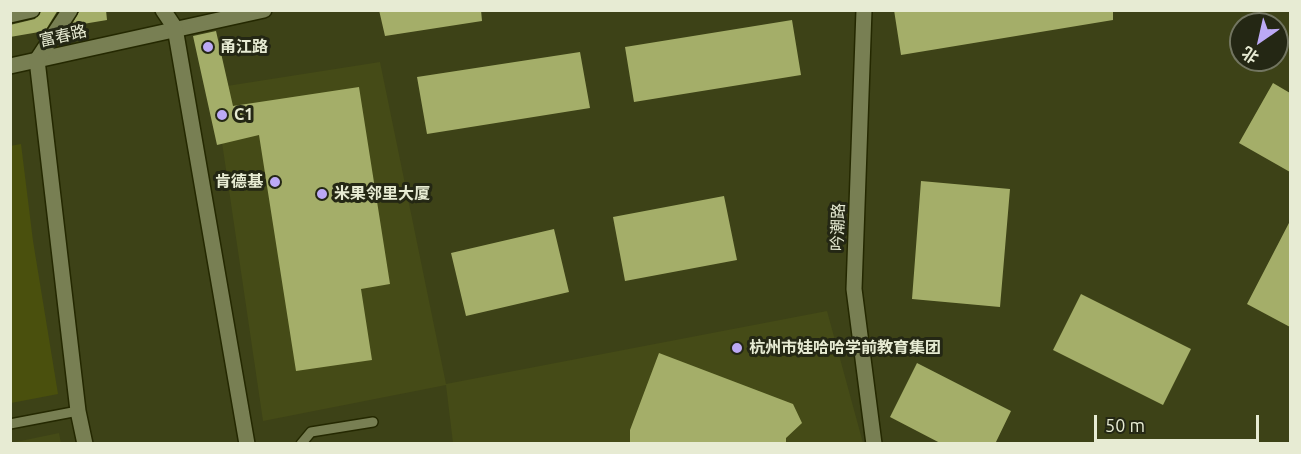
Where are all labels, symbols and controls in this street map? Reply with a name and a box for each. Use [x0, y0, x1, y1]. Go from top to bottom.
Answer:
north arrow [1229, 12, 1289, 72]
street label: 富春路 [37, 21, 89, 51]
place label: 甬江路 [220, 37, 268, 57]
marker: 甬江路 [201, 40, 215, 54]
text: 北 [1238, 43, 1262, 67]
place label: C1 [234, 105, 253, 125]
marker: C1 [215, 108, 229, 122]
place label: 肯德基 [215, 172, 263, 192]
marker: 肯德基 [268, 175, 282, 189]
place label: 米果邻里大厦 [334, 184, 430, 204]
marker: 米果邻里大厦 [315, 187, 329, 201]
street label: 吟潮路 [828, 203, 848, 251]
place label: 杭州市娃哈哈学前教育集团 [749, 338, 941, 358]
marker: 杭州市娃哈哈学前教育集团 [730, 341, 744, 355]
scale bar [1097, 403, 1262, 441]
text: 50 m [1105, 415, 1145, 435]

